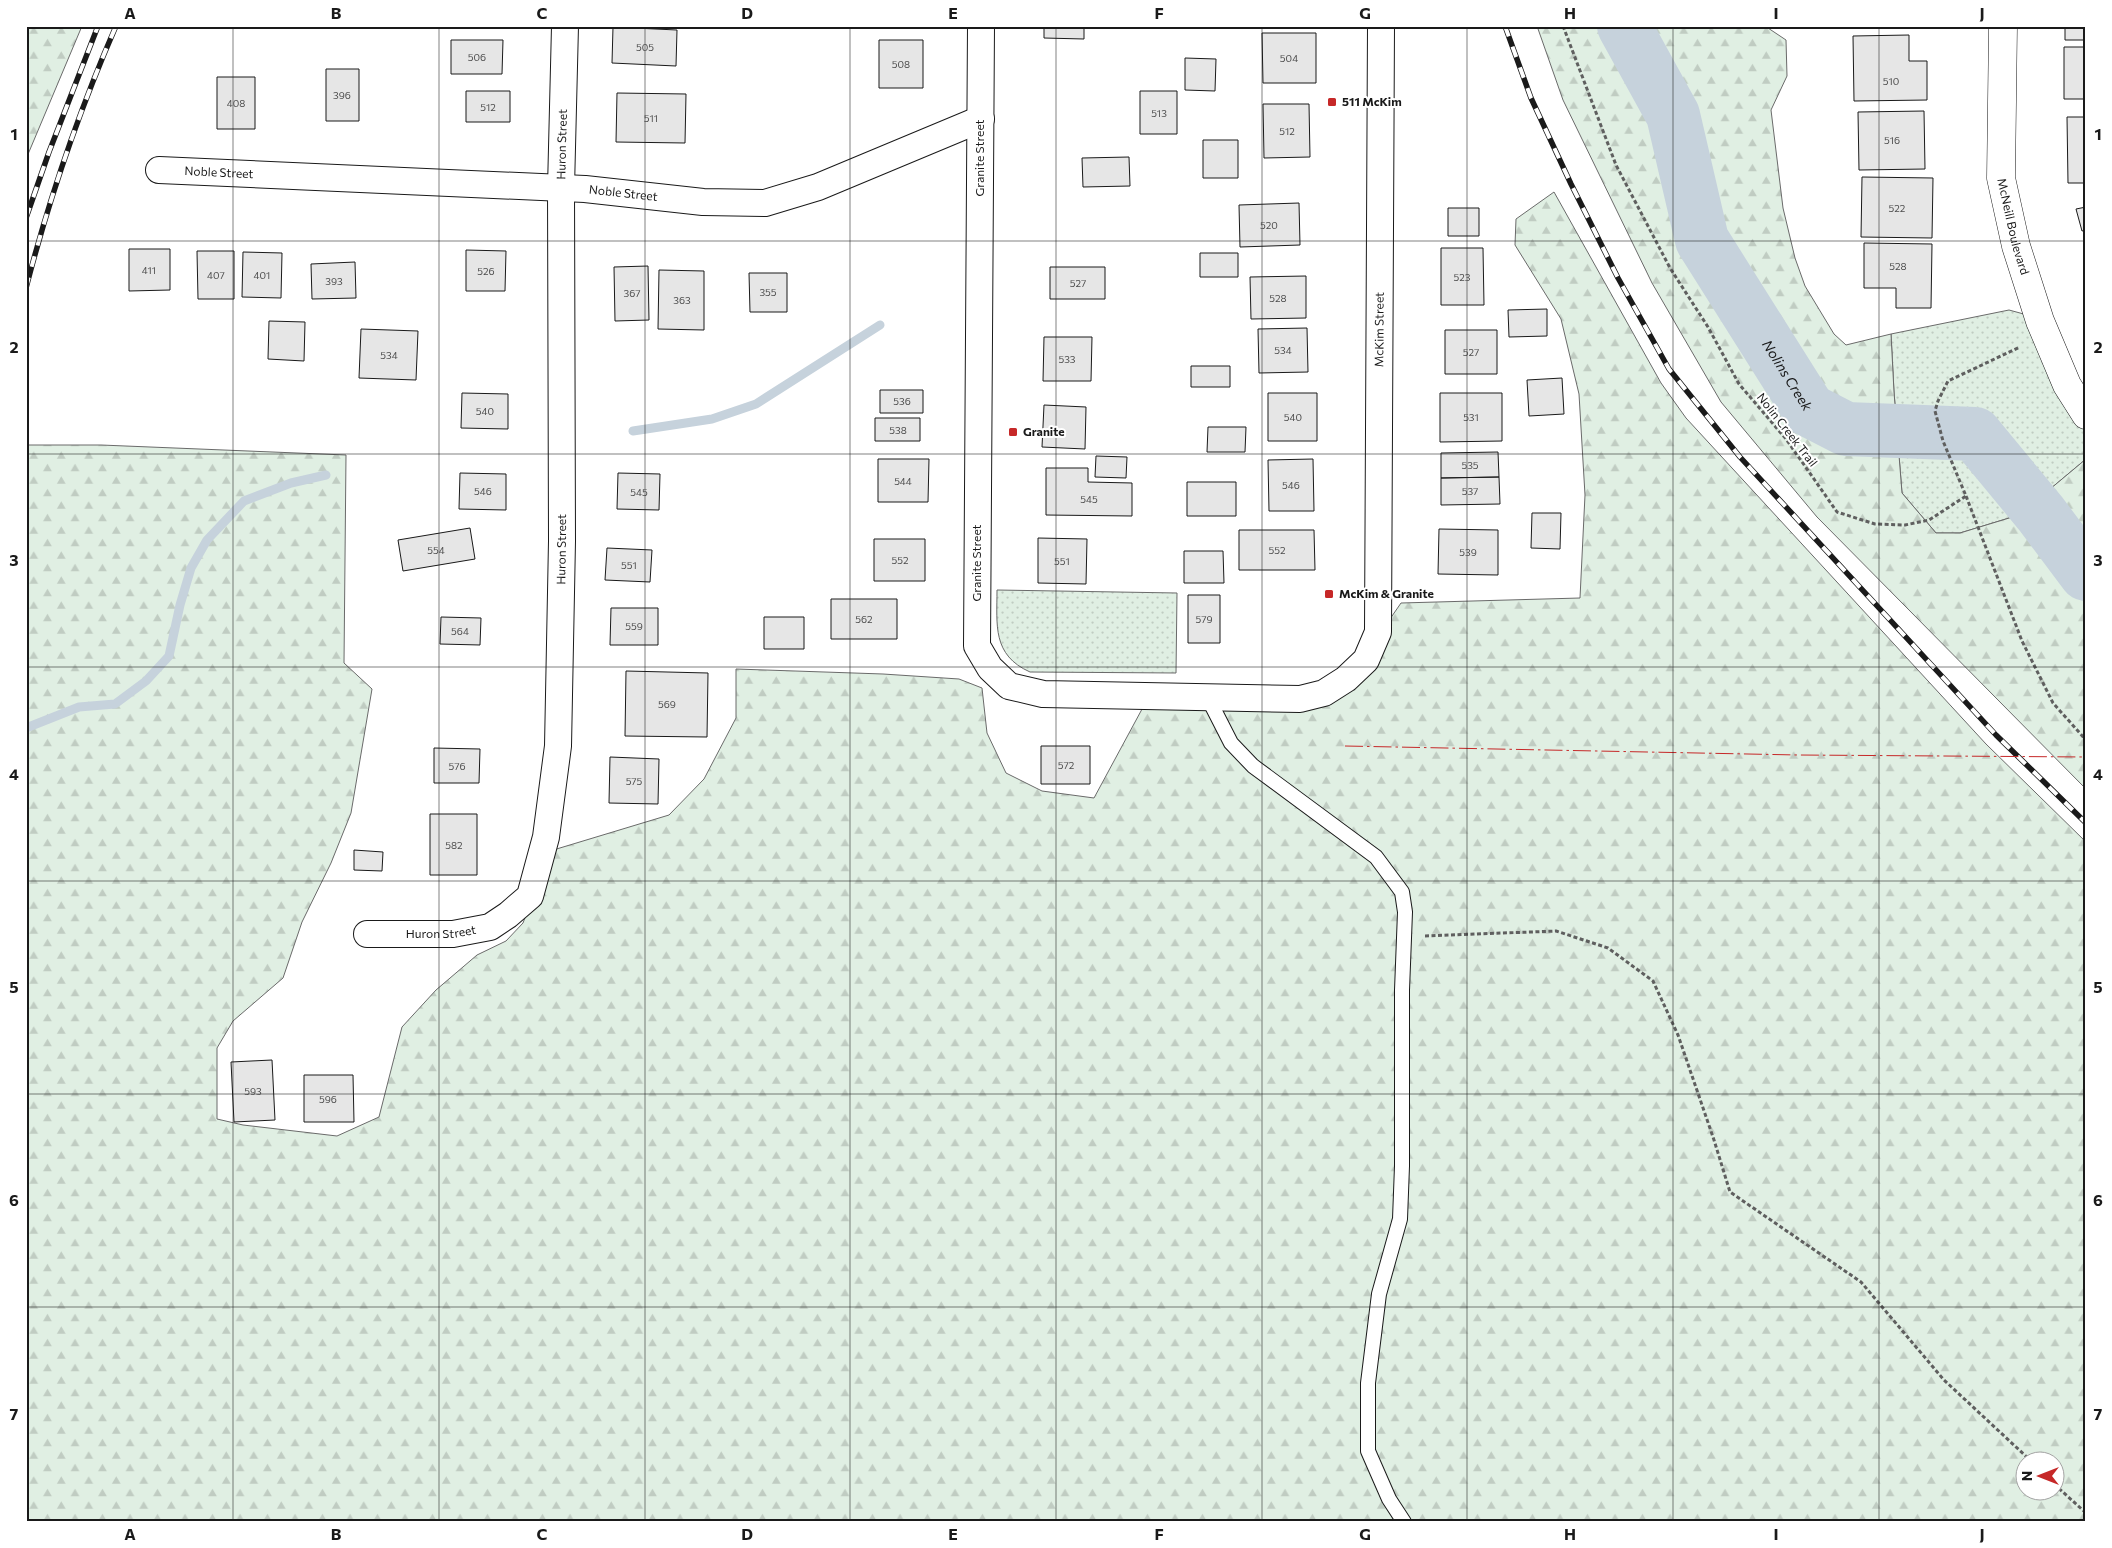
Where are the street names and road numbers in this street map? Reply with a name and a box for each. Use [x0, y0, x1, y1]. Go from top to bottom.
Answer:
street label: Huron Street [553, 109, 569, 180]
street label: Granite Street [972, 119, 986, 197]
street label: Noble Street [184, 163, 254, 180]
street label: McNeill Boulevard [1995, 177, 2033, 276]
street label: Noble Street [588, 181, 659, 203]
street label: McKim Street [1371, 292, 1386, 367]
street label: Nolin Creek Trail [1755, 390, 1821, 469]
street label: Huron Street [553, 514, 568, 585]
street label: Granite Street [969, 524, 983, 602]
street label: Huron Street [406, 922, 477, 940]

